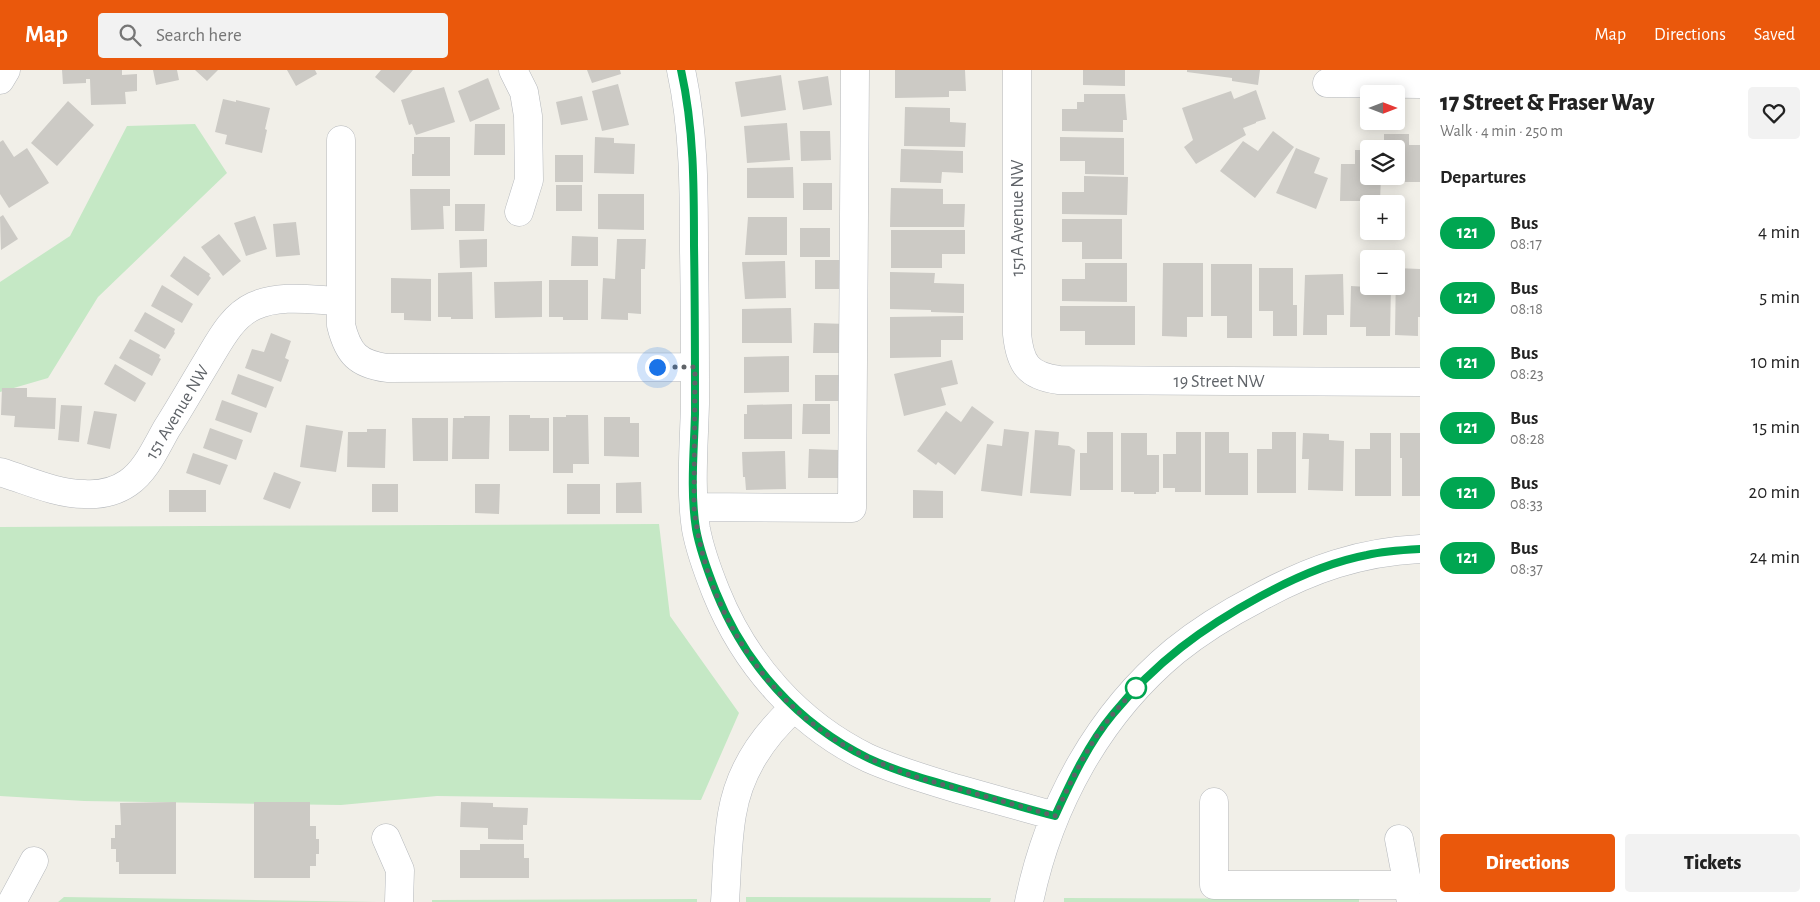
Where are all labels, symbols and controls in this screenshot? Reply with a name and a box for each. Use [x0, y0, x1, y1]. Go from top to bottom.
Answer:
search box [98, 13, 448, 58]
icon: search [116, 21, 144, 49]
text: Map [25, 23, 68, 47]
text: Search here [156, 26, 242, 45]
text: Map [1595, 26, 1626, 44]
text: Directions [1654, 26, 1726, 44]
text: Saved [1754, 26, 1795, 44]
north arrow [1360, 85, 1405, 130]
map controls [1360, 85, 1405, 295]
button: heart [1748, 87, 1800, 139]
text: 17 Street & Fraser Way [1440, 91, 1654, 115]
text: Walk · 4 min · 250 m [1440, 123, 1563, 139]
button: layers [1360, 140, 1405, 185]
street label: 151A Avenue NW [1009, 160, 1027, 276]
text: Departures [1440, 168, 1526, 187]
button: + [1360, 195, 1405, 240]
text: Bus [1510, 214, 1538, 233]
text: 4 min [1758, 223, 1800, 242]
text: 121 [1457, 224, 1478, 242]
text: 08:17 [1510, 236, 1542, 252]
button: − [1360, 250, 1405, 295]
text: Bus [1510, 279, 1538, 298]
text: 5 min [1759, 288, 1800, 307]
text: 121 [1457, 289, 1478, 307]
text: 08:18 [1510, 301, 1543, 317]
text: Bus [1510, 344, 1538, 363]
text: 10 min [1751, 353, 1800, 372]
text: 121 [1457, 354, 1478, 372]
your location [645, 355, 670, 380]
street label: 151 Avenue NW [143, 362, 213, 463]
text: 08:23 [1510, 366, 1544, 382]
street label: 19 Street NW [1173, 373, 1265, 391]
text: Bus [1510, 409, 1538, 428]
text: 15 min [1753, 418, 1800, 437]
text: 121 [1457, 419, 1478, 437]
text: 08:28 [1510, 431, 1545, 447]
text: Bus [1510, 474, 1538, 493]
text: 20 min [1749, 483, 1800, 502]
text: 121 [1457, 484, 1478, 502]
text: 08:33 [1510, 496, 1543, 512]
text: Bus [1510, 539, 1538, 558]
text: 24 min [1749, 548, 1800, 567]
text: 121 [1457, 549, 1478, 567]
text: 08:37 [1510, 561, 1543, 577]
unlabelled marker [1125, 677, 1147, 699]
button: Directions [1440, 834, 1615, 892]
button: Tickets [1625, 834, 1800, 892]

